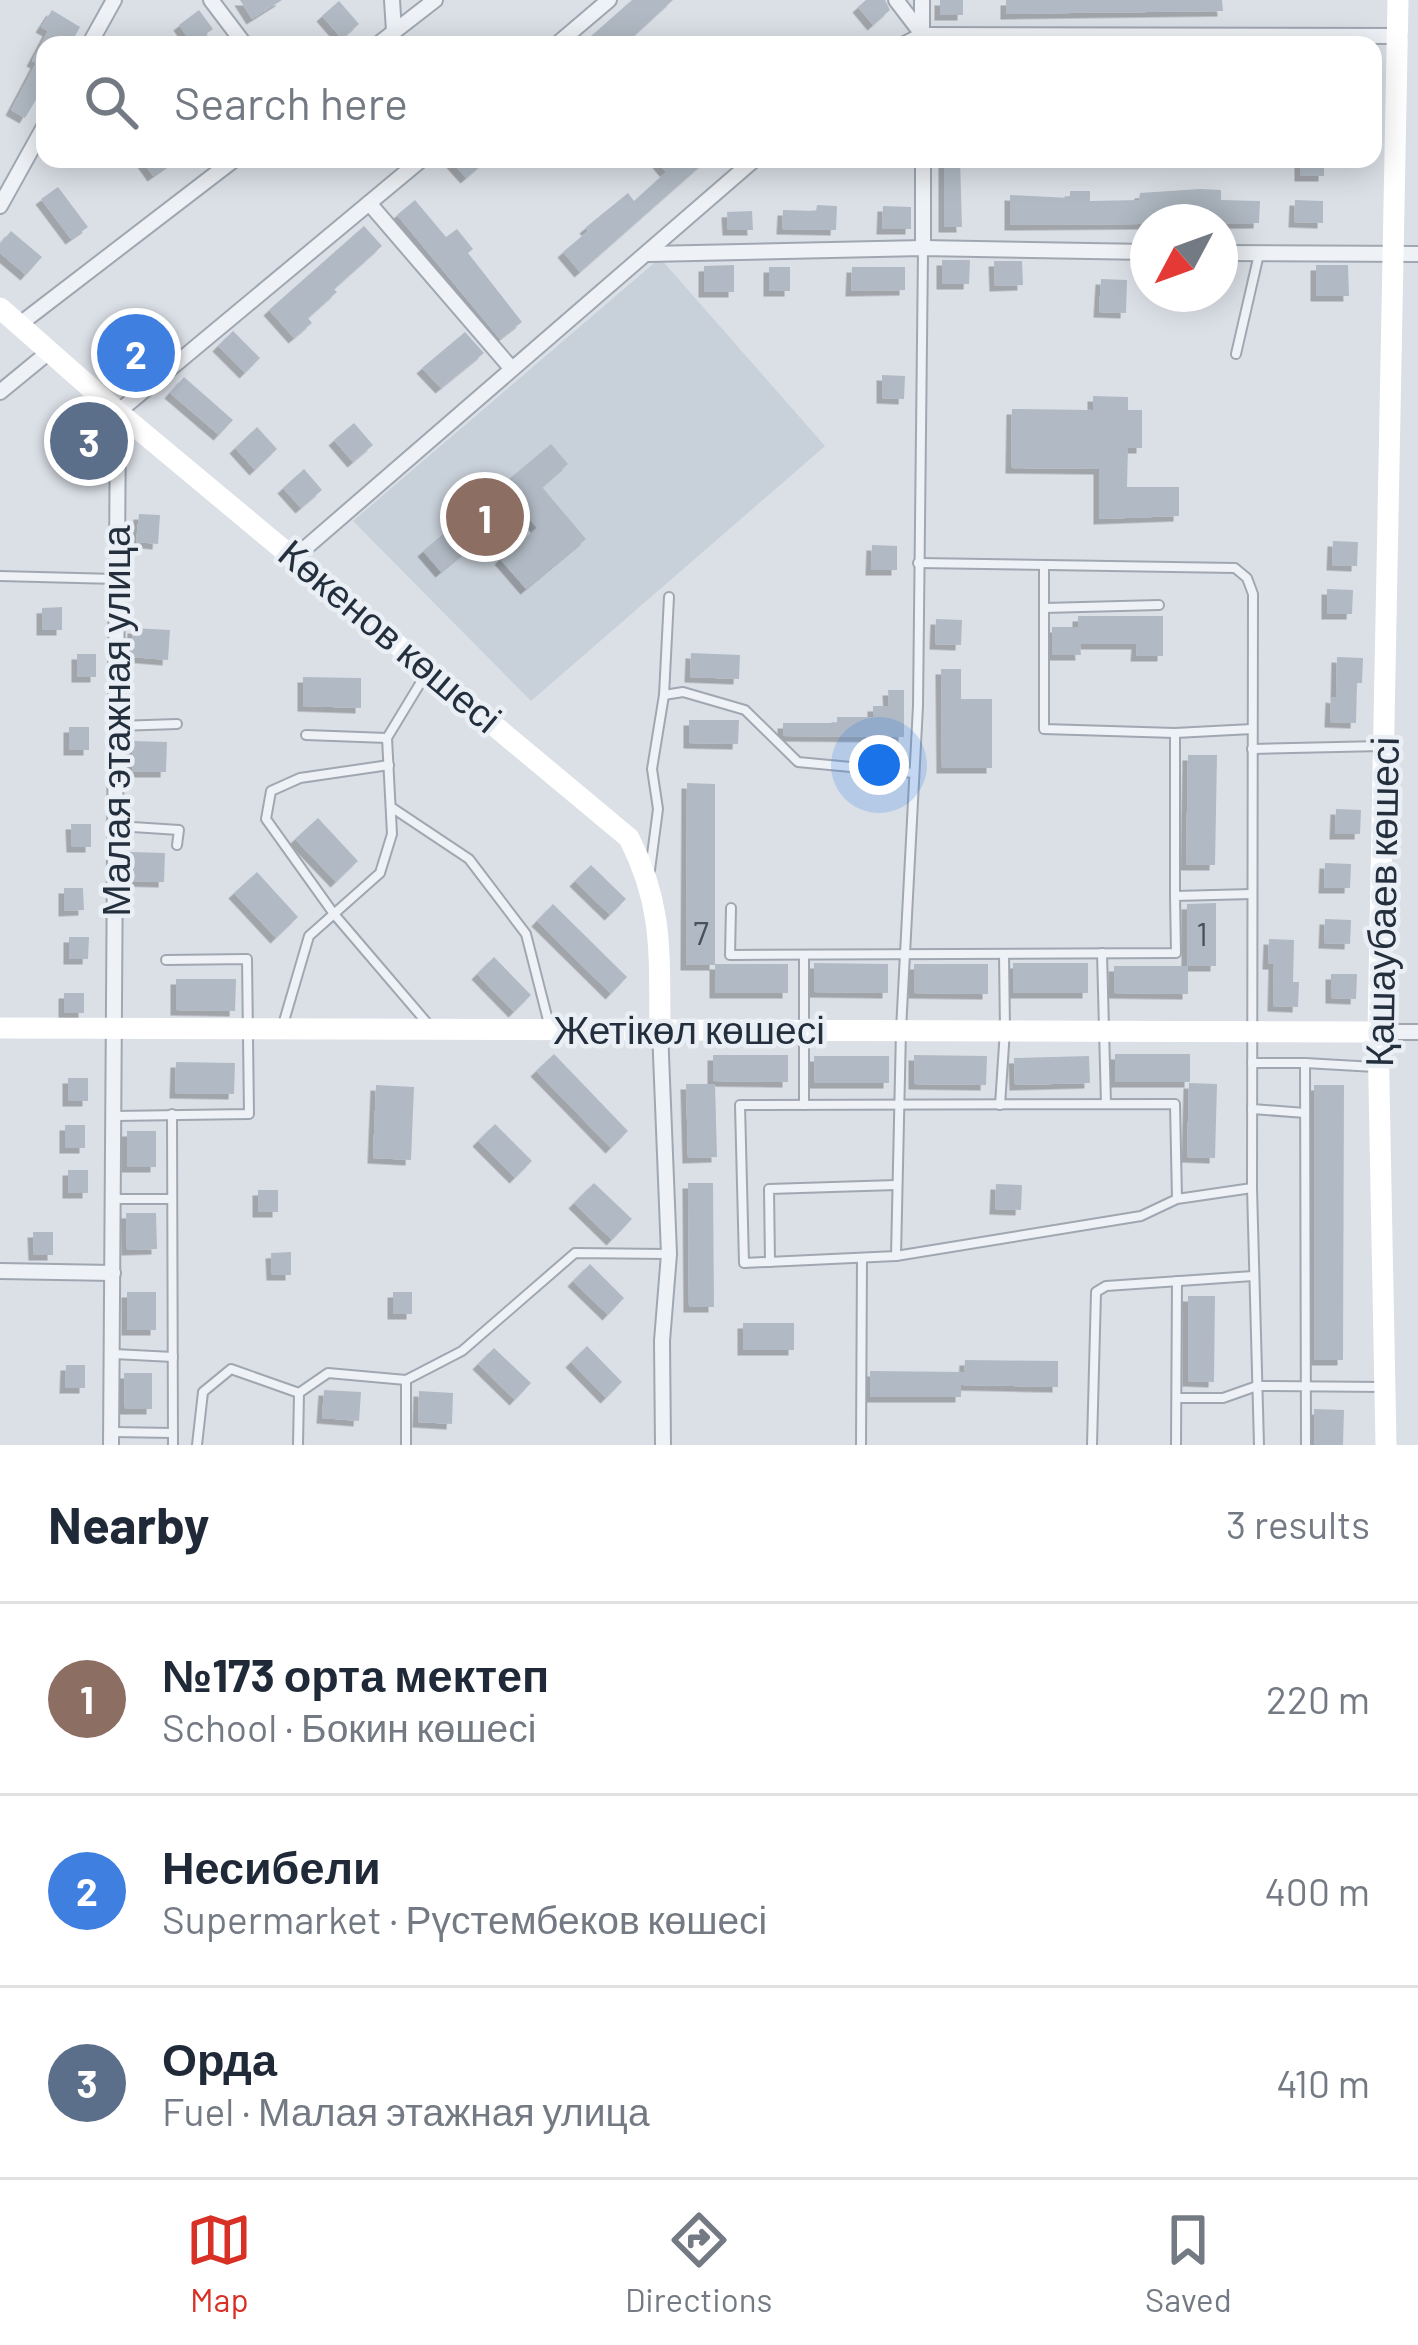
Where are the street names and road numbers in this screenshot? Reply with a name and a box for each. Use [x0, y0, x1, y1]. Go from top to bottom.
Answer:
street label: Малая этажная улица [91, 525, 138, 917]
street label: Көкенов көшесі [270, 528, 511, 741]
street label: Қашаубаев көшесі [1354, 737, 1407, 1067]
street label: Жетікөл көшесі [553, 1005, 825, 1052]

